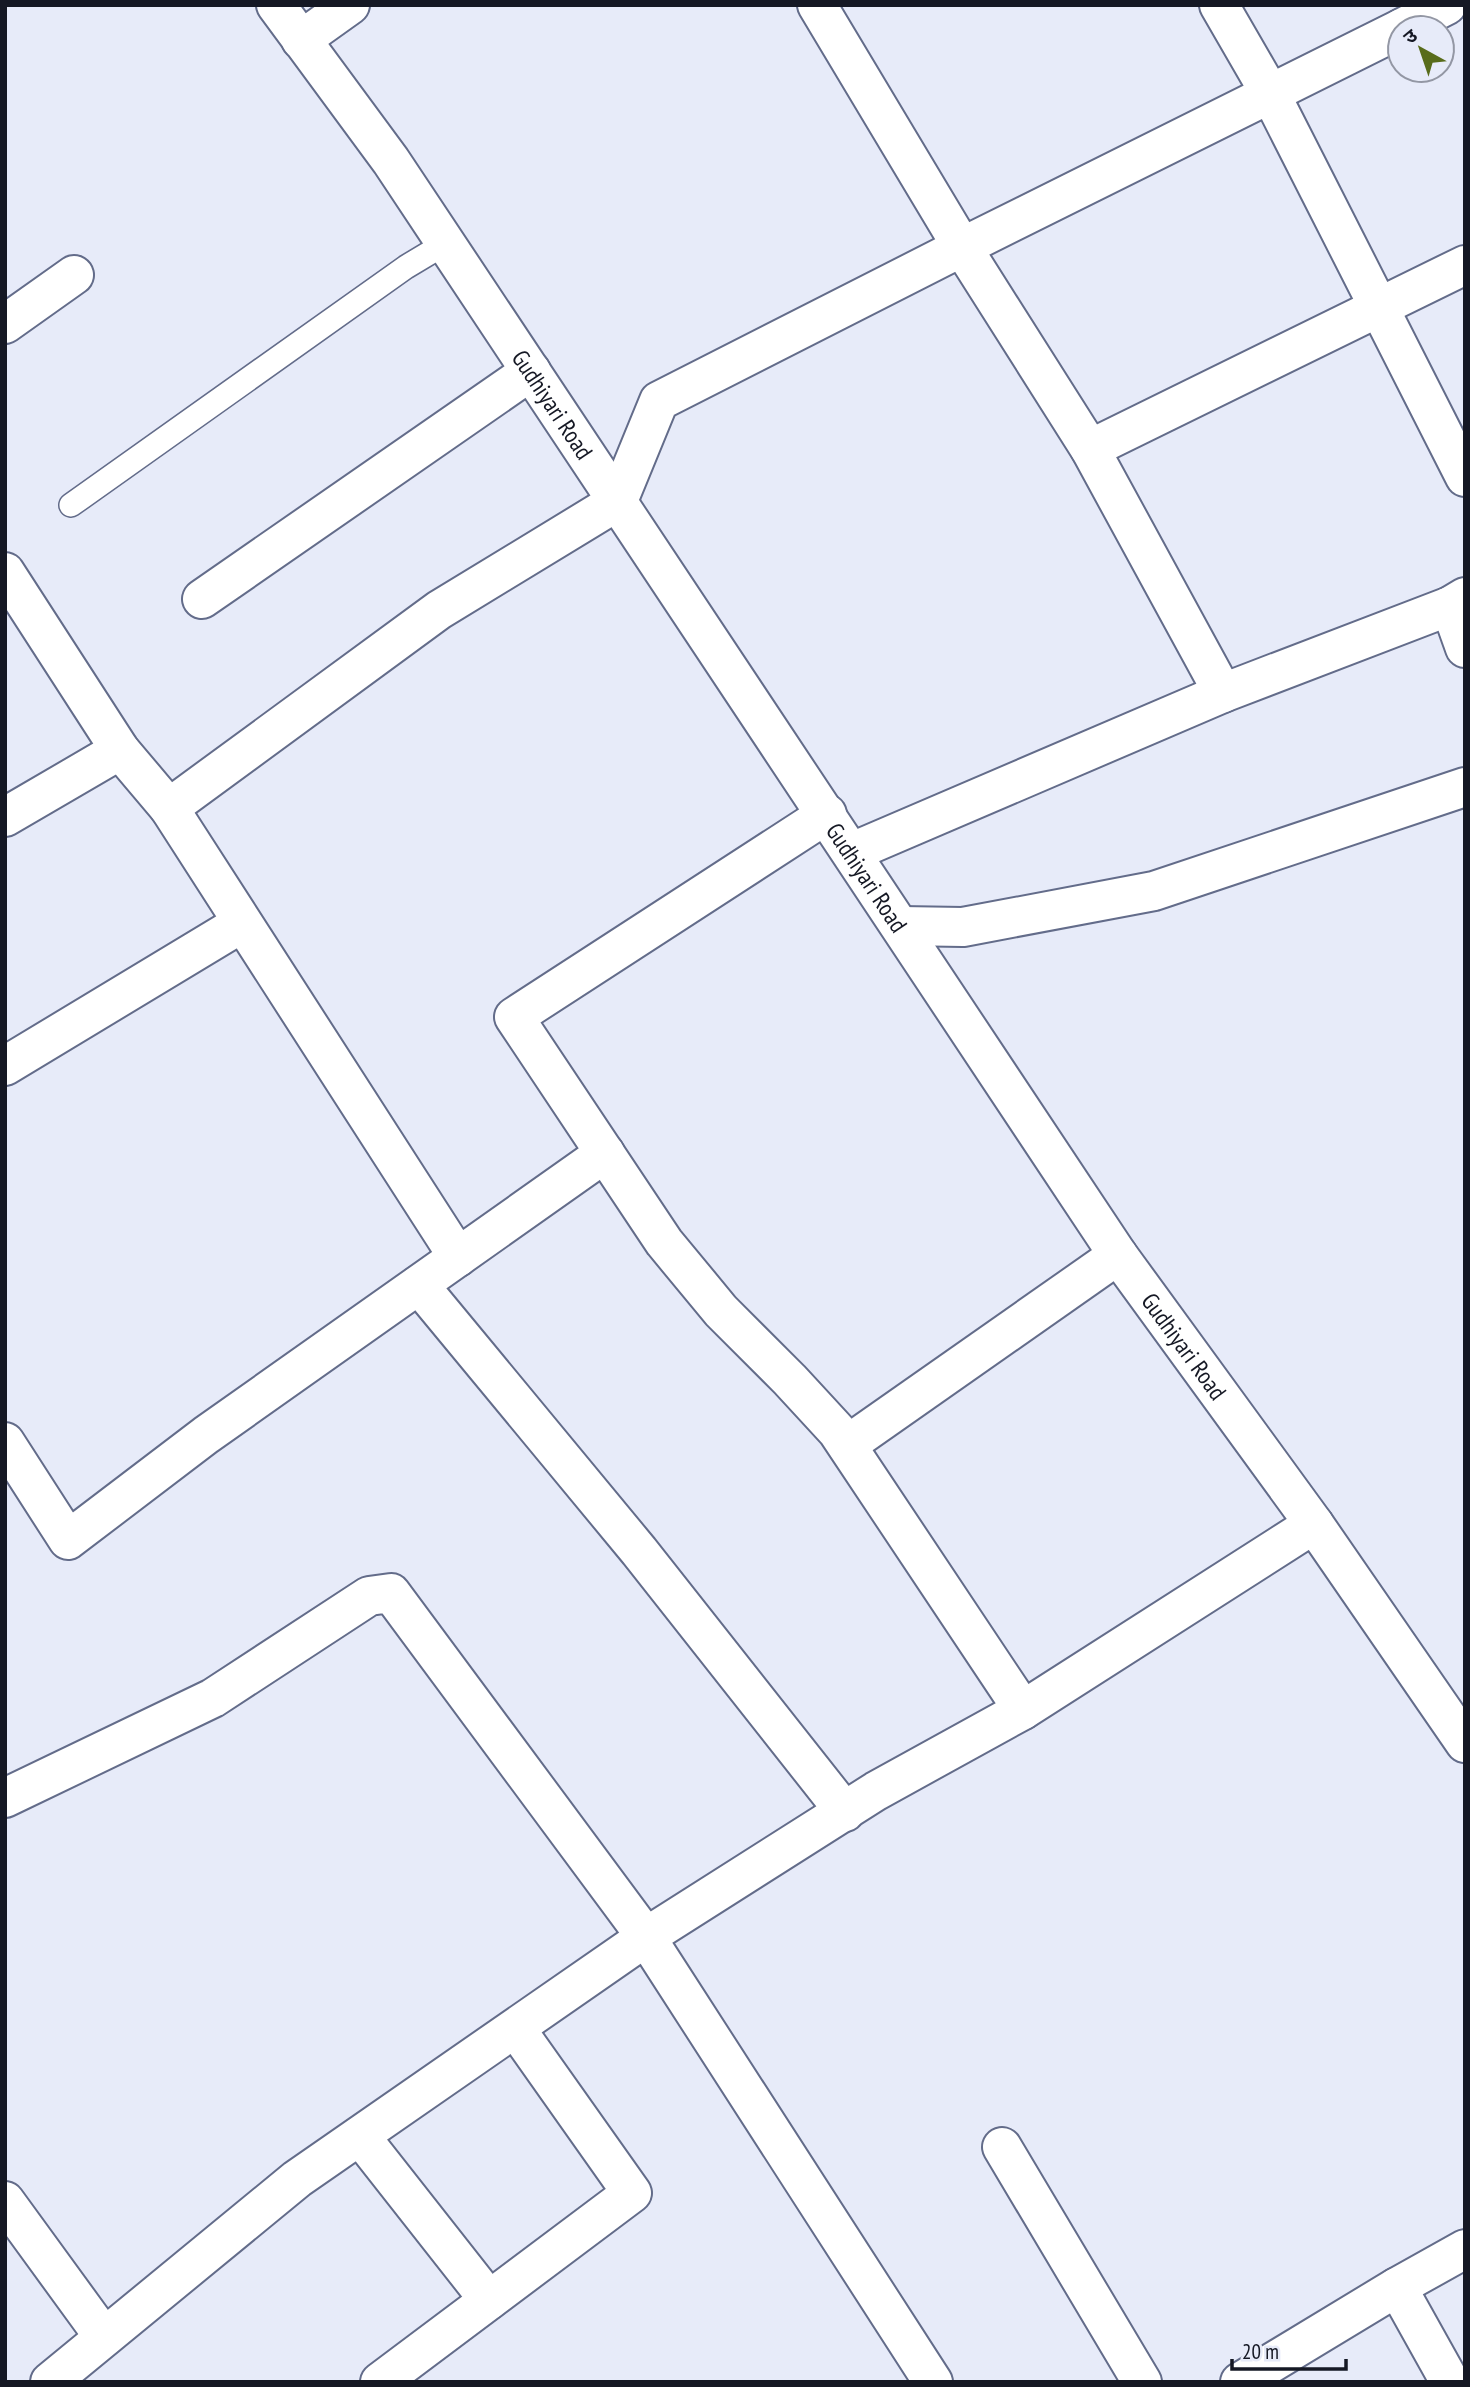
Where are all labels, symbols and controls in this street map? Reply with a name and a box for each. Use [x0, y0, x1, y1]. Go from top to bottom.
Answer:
north arrow [1386, 14, 1456, 84]
text: उ [1398, 23, 1423, 49]
street label: Gudhiyari Road [505, 344, 600, 465]
street label: Gudhiyari Road [820, 817, 915, 938]
street label: Gudhiyari Road [1135, 1286, 1234, 1406]
scale bar [1232, 2328, 1346, 2372]
text: 20 m [1242, 2338, 1279, 2365]

